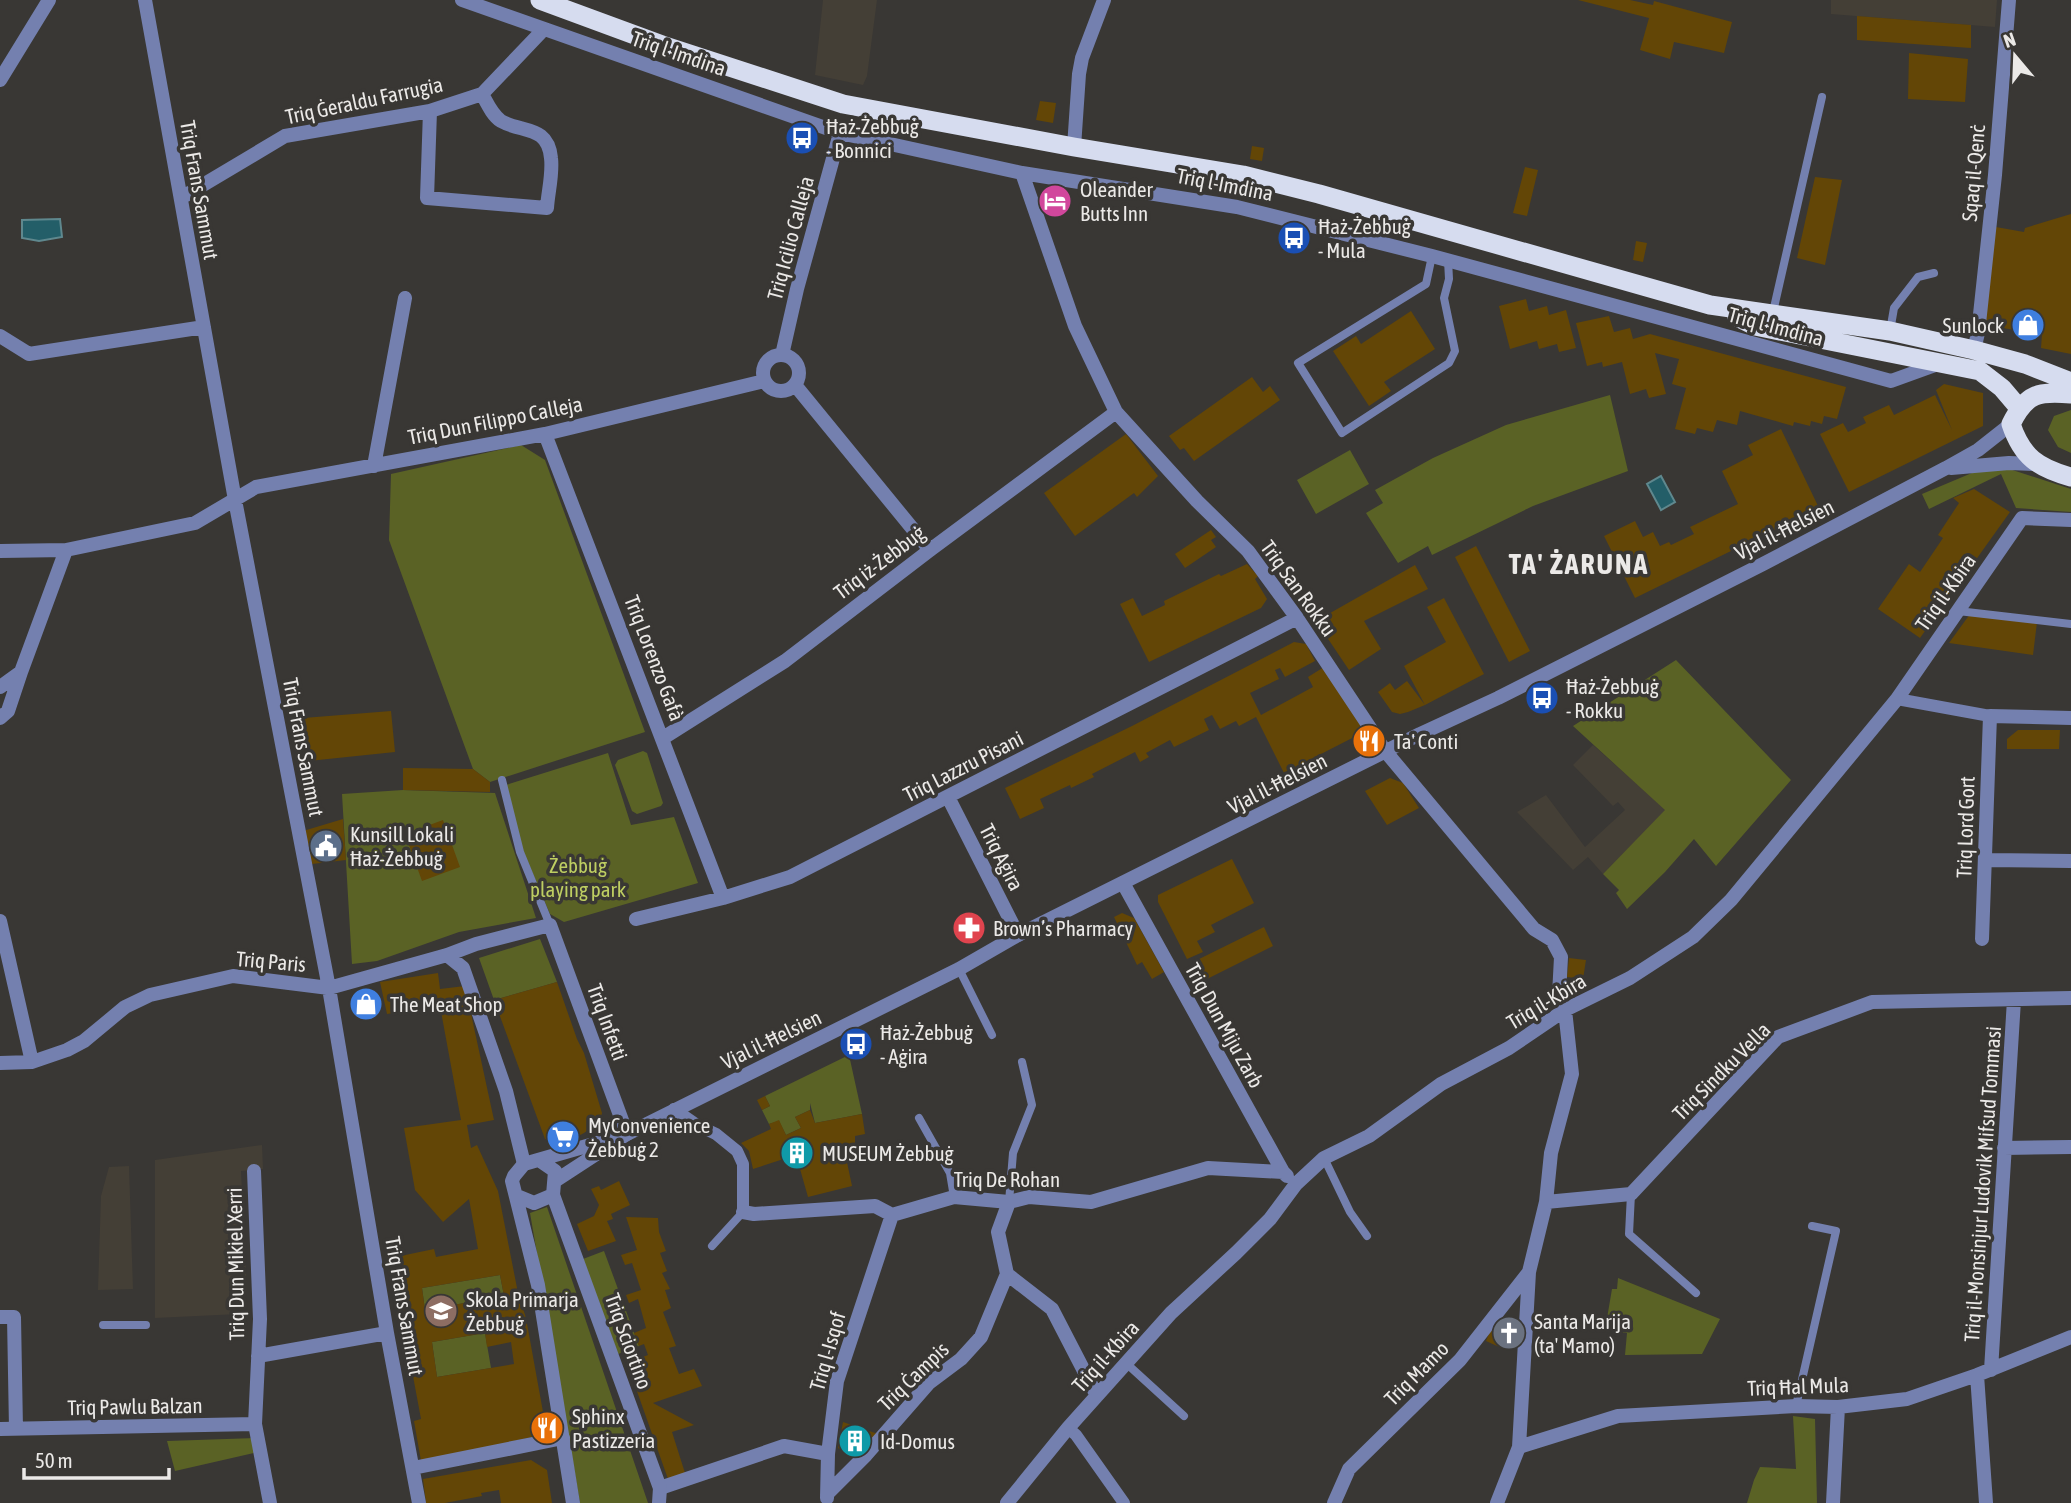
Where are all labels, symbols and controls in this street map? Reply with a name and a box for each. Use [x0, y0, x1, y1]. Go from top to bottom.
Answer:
north arrow [1980, 21, 2050, 91]
street label: Triq l-Imdina [629, 26, 729, 80]
text: N [2001, 28, 2018, 52]
street label: Triq Ġeraldu Farrugia [283, 72, 445, 128]
place label: Ħaż-Żebbuġ - Bonnici [826, 114, 919, 162]
street label: Triq Frans Sammut [176, 119, 224, 261]
bus stop icon: Ħaż-Żebbuġ - Bonnici [783, 119, 821, 157]
street label: Sqaq il-Qenċ [1957, 124, 1989, 222]
street label: Triq l-Imdina [1175, 163, 1275, 205]
street label: Triq Icilio Calleja [762, 173, 818, 303]
place label: Oleander Butts Inn [1080, 177, 1154, 225]
hotel icon: Oleander Butts Inn [1036, 182, 1074, 220]
place label: Ħaż-Żebbuġ - Mula [1318, 214, 1411, 262]
bus stop icon: Ħaż-Żebbuġ - Mula [1275, 219, 1313, 257]
street label: Triq l-Imdina [1726, 302, 1826, 350]
shop icon: Sunlock [2009, 306, 2047, 344]
place label: Sunlock [1943, 313, 2004, 337]
street label: Triq Dun Filippo Calleja [406, 391, 584, 449]
street label: Vjal il-Ħelsien [1730, 494, 1838, 564]
street label: Triq iż-Żebbuġ [829, 520, 929, 604]
street label: Triq San Rokku [1256, 535, 1342, 641]
district label: TA' ŻARUNA [1509, 548, 1649, 580]
street label: Triq il-Kbira [1910, 549, 1980, 635]
street label: Triq Lorenzo Gafà [620, 592, 690, 724]
place label: Ħaż-Żebbuġ - Rokku [1566, 674, 1659, 722]
street label: Triq Frans Sammut [279, 676, 329, 818]
bus stop icon: Ħaż-Żebbuġ - Rokku [1523, 679, 1561, 717]
restaurant icon: Ta' Conti [1350, 722, 1388, 760]
street label: Triq Lazzru Pisani [899, 726, 1027, 806]
place label: Ta' Conti [1394, 729, 1458, 753]
street label: Vjal il-Ħelsien [1223, 748, 1331, 818]
street label: Triq Lord Gort [1951, 776, 1979, 878]
street label: Triq Aġira [975, 820, 1029, 894]
place label: Kunsill Lokali Ħaż-Żebbuġ [350, 822, 454, 870]
public building icon: Kunsill Lokali Ħaż-Żebbuġ [307, 827, 345, 865]
park label: Żebbuġ playing park [530, 853, 626, 901]
pharmacy icon: Brown’s Pharmacy [950, 909, 988, 947]
place label: Brown’s Pharmacy [993, 916, 1133, 940]
street label: Triq Paris [235, 946, 307, 976]
street label: Triq Dun Miju Zarb [1181, 958, 1269, 1092]
street label: Triq il-Kbira [1502, 968, 1590, 1034]
street label: Triq Infetti [583, 980, 633, 1064]
shop icon: The Meat Shop [347, 985, 385, 1023]
place label: The Meat Shop [390, 992, 503, 1016]
street label: Vjal il-Ħelsien [717, 1004, 825, 1074]
street label: Triq Sindku Vella [1667, 1017, 1775, 1125]
place label: Ħaż-Żebbuġ - Aġira [880, 1020, 973, 1068]
bus stop icon: Ħaż-Żebbuġ - Aġira [837, 1025, 875, 1063]
street label: Triq il-Monsinjur Ludovik Mifsud Tommasi [1959, 1025, 2005, 1343]
place label: MyConvenience Żebbuġ 2 [588, 1113, 710, 1161]
supermarket icon: MyConvenience Żebbuġ 2 [544, 1118, 582, 1156]
building icon: MUSEUM Żebbuġ [778, 1134, 816, 1172]
place label: MUSEUM Żebbuġ [822, 1141, 954, 1165]
street label: Triq De Rohan [954, 1167, 1060, 1191]
street label: Triq Dun Mikiel Xerri [222, 1187, 248, 1341]
street label: Triq Frans Sammut [381, 1235, 429, 1377]
place label: Skola Primarja Żebbuġ [466, 1287, 579, 1335]
street label: Triq Sciortino [601, 1290, 657, 1392]
school or university icon: Skola Primarja Żebbuġ [422, 1292, 460, 1330]
street label: Triq l-Isqof [804, 1309, 850, 1393]
place label: Santa Marija (ta' Mamo) [1534, 1309, 1631, 1357]
church icon: Santa Marija (ta' Mamo) [1490, 1314, 1528, 1352]
street label: Triq il-Kbira [1067, 1315, 1143, 1397]
street label: Triq Mamo [1379, 1336, 1453, 1410]
street label: Triq Ċampis [873, 1337, 953, 1415]
street label: Triq Ħal Mula [1747, 1372, 1849, 1400]
street label: Triq Pawlu Balzan [67, 1393, 203, 1419]
place label: Sphinx Pastizzeria [572, 1404, 655, 1452]
restaurant icon: Sphinx Pastizzeria [528, 1409, 566, 1447]
building icon: Id-Domus [836, 1422, 874, 1460]
place label: Id-Domus [880, 1429, 955, 1453]
scale bar [24, 1436, 170, 1480]
text: 50 m [35, 1448, 73, 1472]

